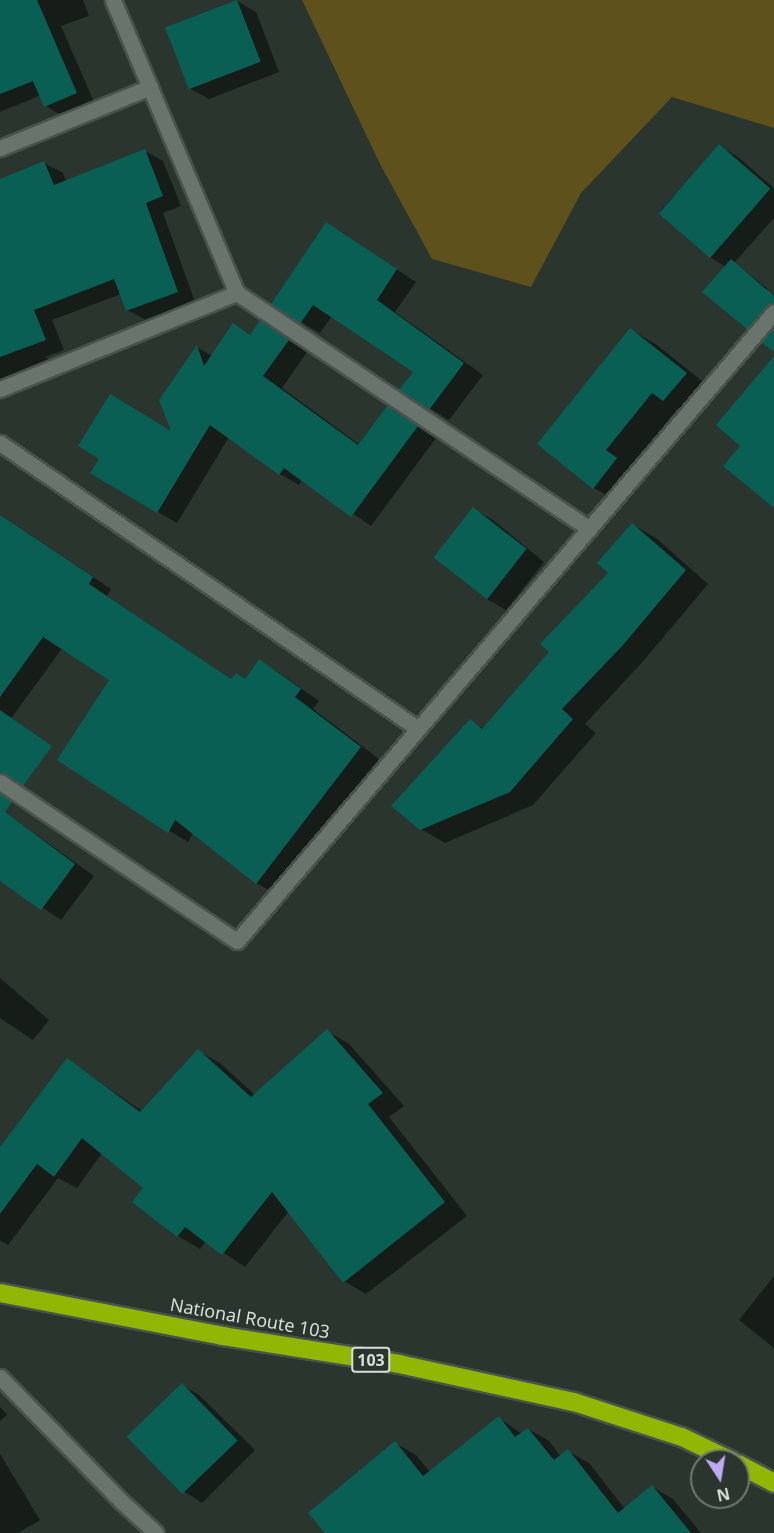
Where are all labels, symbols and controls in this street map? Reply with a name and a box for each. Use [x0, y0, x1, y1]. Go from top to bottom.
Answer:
street label: National Route 103 [168, 1293, 332, 1343]
road number: 103 [350, 1347, 392, 1373]
north arrow [690, 1449, 750, 1509]
text: N [715, 1483, 732, 1507]

